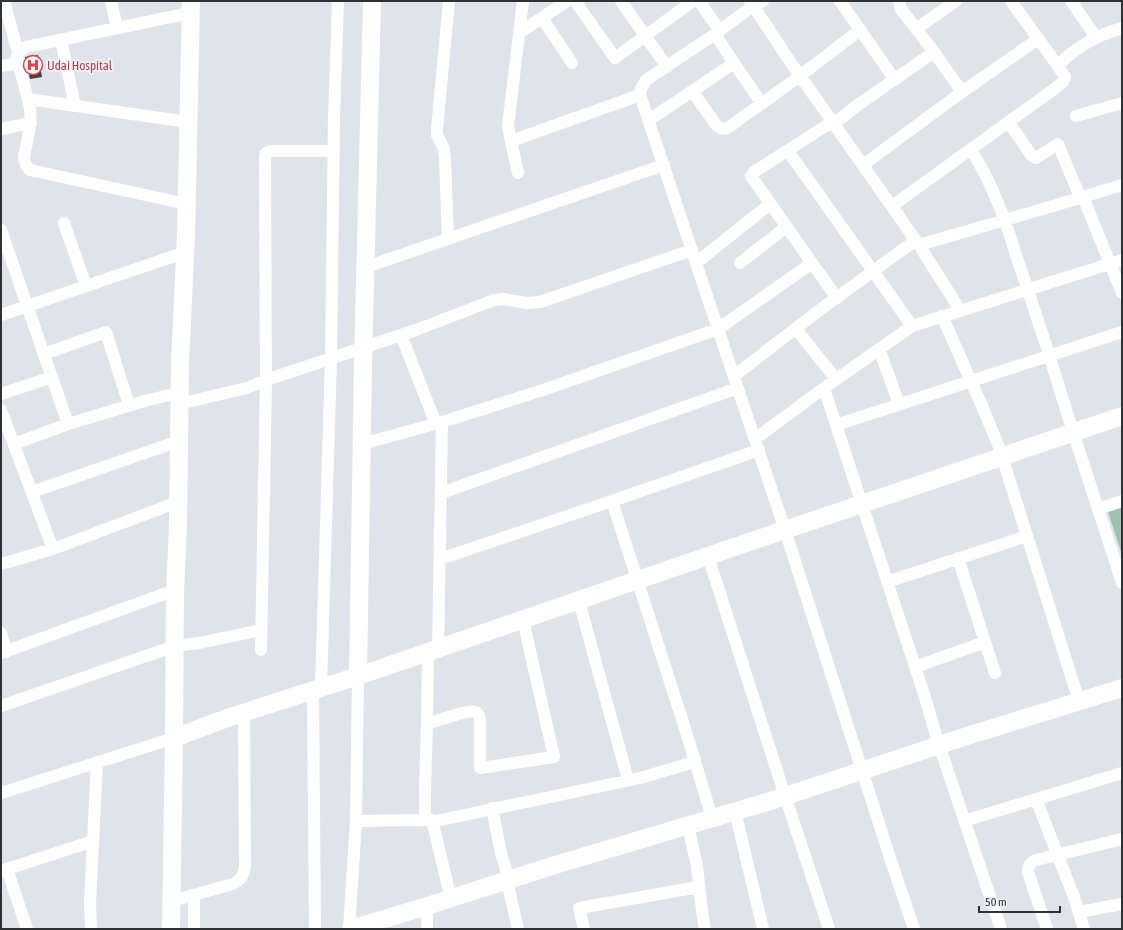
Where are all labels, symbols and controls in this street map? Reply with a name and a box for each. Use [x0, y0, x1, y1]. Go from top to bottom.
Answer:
hospital icon: Udai Hospital [22, 54, 44, 76]
place label: Udai Hospital [47, 58, 113, 73]
scale bar [979, 888, 1060, 914]
text: 50 m [985, 895, 1007, 909]

